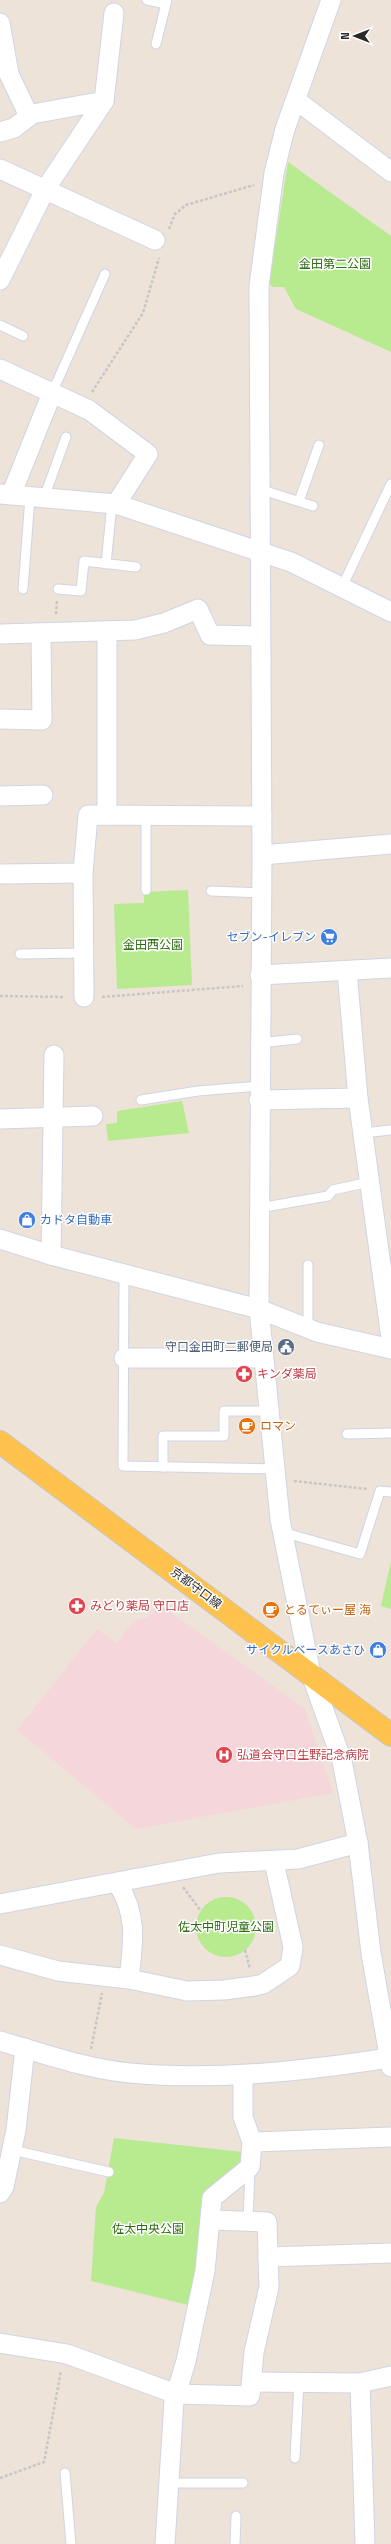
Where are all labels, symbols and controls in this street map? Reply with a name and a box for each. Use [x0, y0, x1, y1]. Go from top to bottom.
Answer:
north arrow [335, 16, 375, 56]
text: N [338, 32, 352, 40]
park label: 金田第二公園 [299, 256, 371, 272]
supermarket icon: セブン-イレブン [319, 927, 339, 947]
place label: セブン-イレブン [227, 929, 316, 945]
park label: 金田西公園 [123, 937, 183, 953]
shop icon: カドタ自動車 [17, 1210, 37, 1230]
place label: カドタ自動車 [40, 1212, 112, 1228]
public building icon: 守口金田町二郵便局 [276, 1337, 296, 1357]
place label: 守口金田町二郵便局 [165, 1339, 273, 1355]
pharmacy icon: キンダ薬局 [234, 1364, 254, 1384]
place label: キンダ薬局 [257, 1366, 317, 1382]
cafe icon: ロマン [237, 1416, 257, 1436]
place label: ロマン [260, 1418, 296, 1434]
street label: 京都守口線 [167, 1564, 225, 1612]
pharmacy icon: みどり薬局 守口店 [67, 1596, 87, 1616]
place label: みどり薬局 守口店 [90, 1598, 189, 1614]
cafe icon: とるてぃー屋 海 [261, 1600, 281, 1620]
place label: とるてぃー屋 海 [284, 1602, 371, 1618]
shop icon: サイクルベースあさひ [368, 1640, 388, 1660]
place label: サイクルベースあさひ [246, 1642, 365, 1658]
hospital icon: 弘道会守口生野記念病院 [214, 1745, 234, 1765]
place label: 弘道会守口生野記念病院 [237, 1747, 369, 1763]
park label: 佐太中町児童公園 [178, 1919, 274, 1935]
park label: 佐太中央公園 [112, 2221, 184, 2237]

